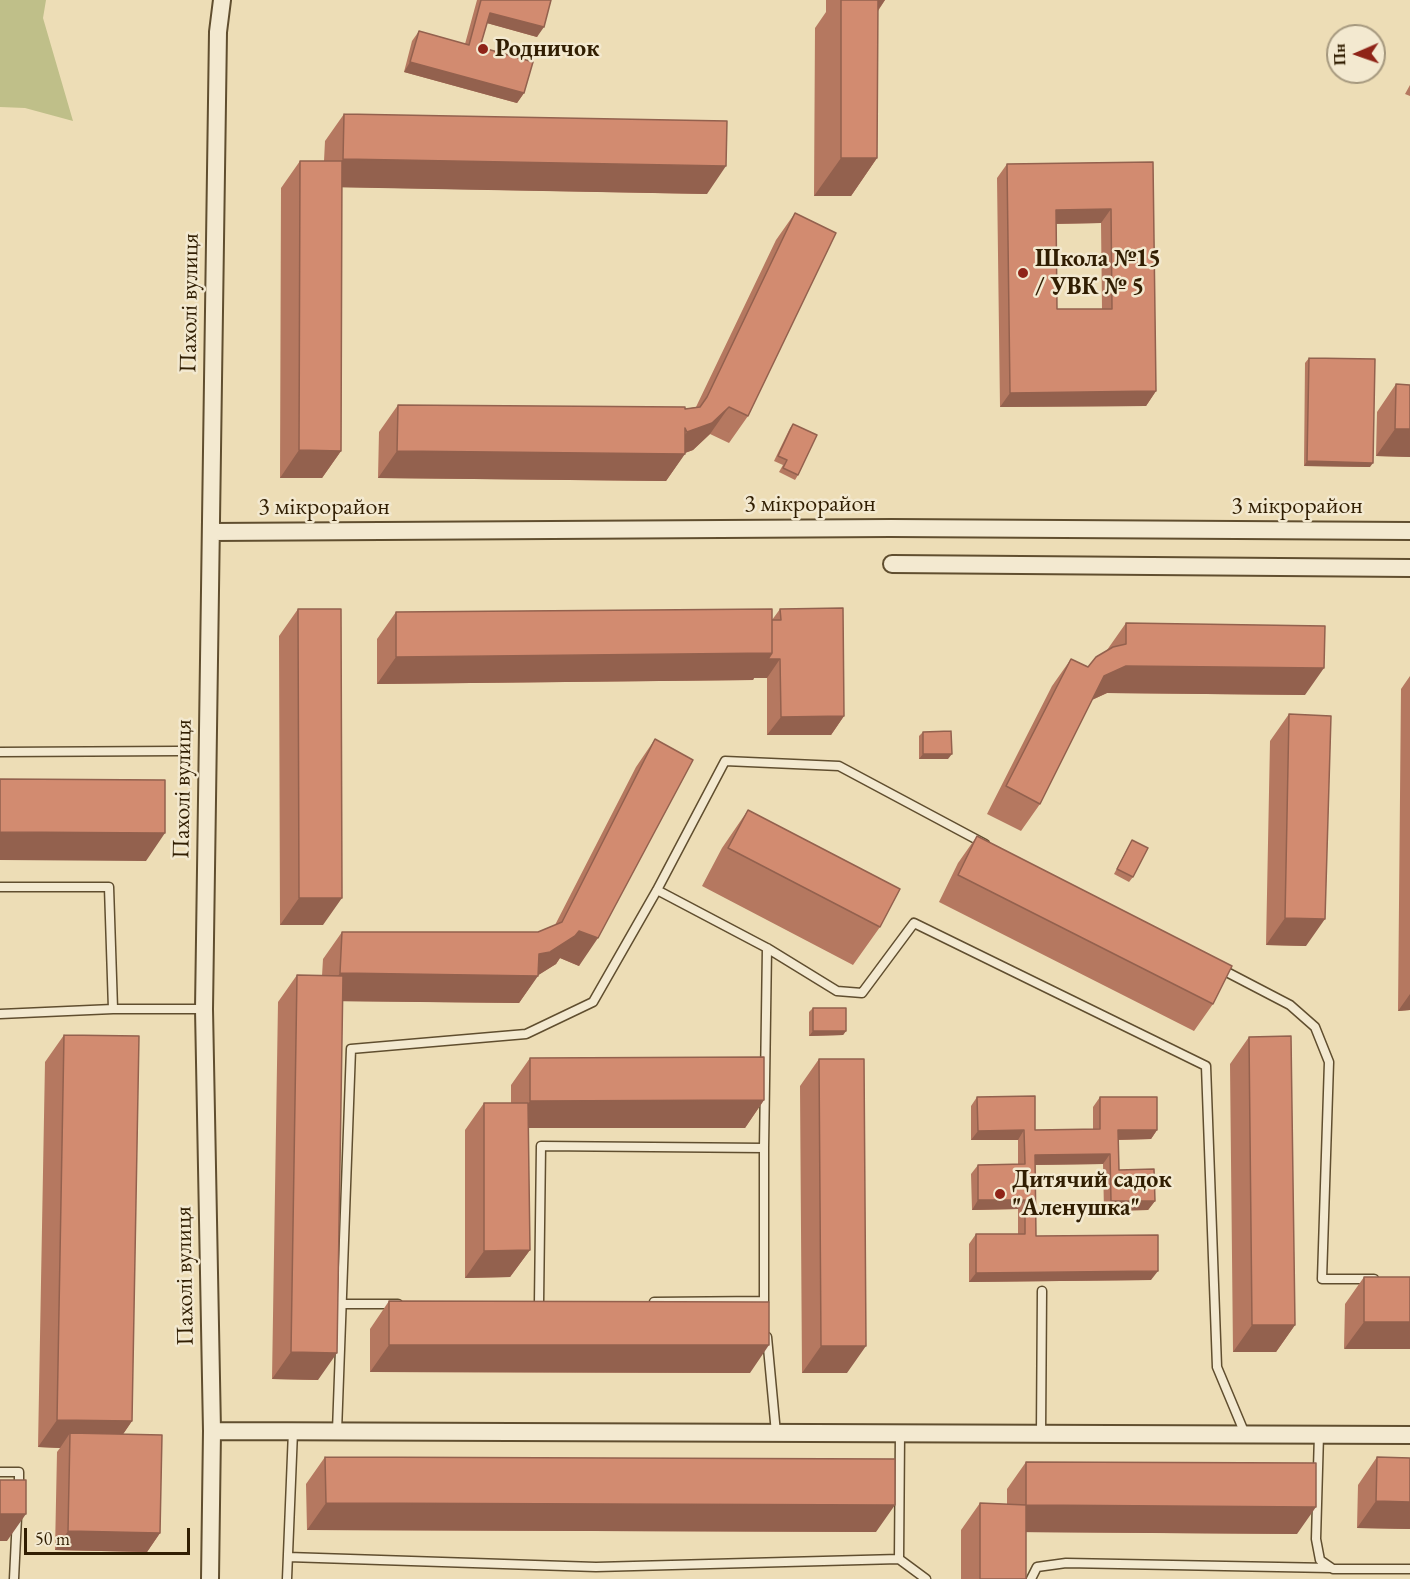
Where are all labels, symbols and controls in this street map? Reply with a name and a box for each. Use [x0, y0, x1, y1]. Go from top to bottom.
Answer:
north arrow [1326, 24, 1386, 84]
place label: Родничок [495, 35, 599, 63]
marker: Родничок [476, 42, 490, 56]
text: Пн [1329, 43, 1350, 66]
street label: Пахолі вулиця [174, 233, 206, 373]
place label: Школа №15 / УВК № 5 [1035, 245, 1161, 301]
marker: Школа №15 / УВК № 5 [1016, 266, 1030, 280]
street label: 3 мікрорайон [744, 490, 876, 518]
street label: 3 мікрорайон [1231, 492, 1363, 520]
street label: 3 мікрорайон [258, 493, 390, 521]
street label: Пахолі вулиця [167, 719, 199, 859]
place label: Дитячий садок "Аленушка" [1012, 1166, 1172, 1222]
marker: Дитячий садок "Аленушка" [993, 1187, 1007, 1201]
street label: Пахолі вулиця [169, 1206, 201, 1346]
scale bar [27, 1516, 194, 1554]
text: 50 m [35, 1527, 70, 1550]

